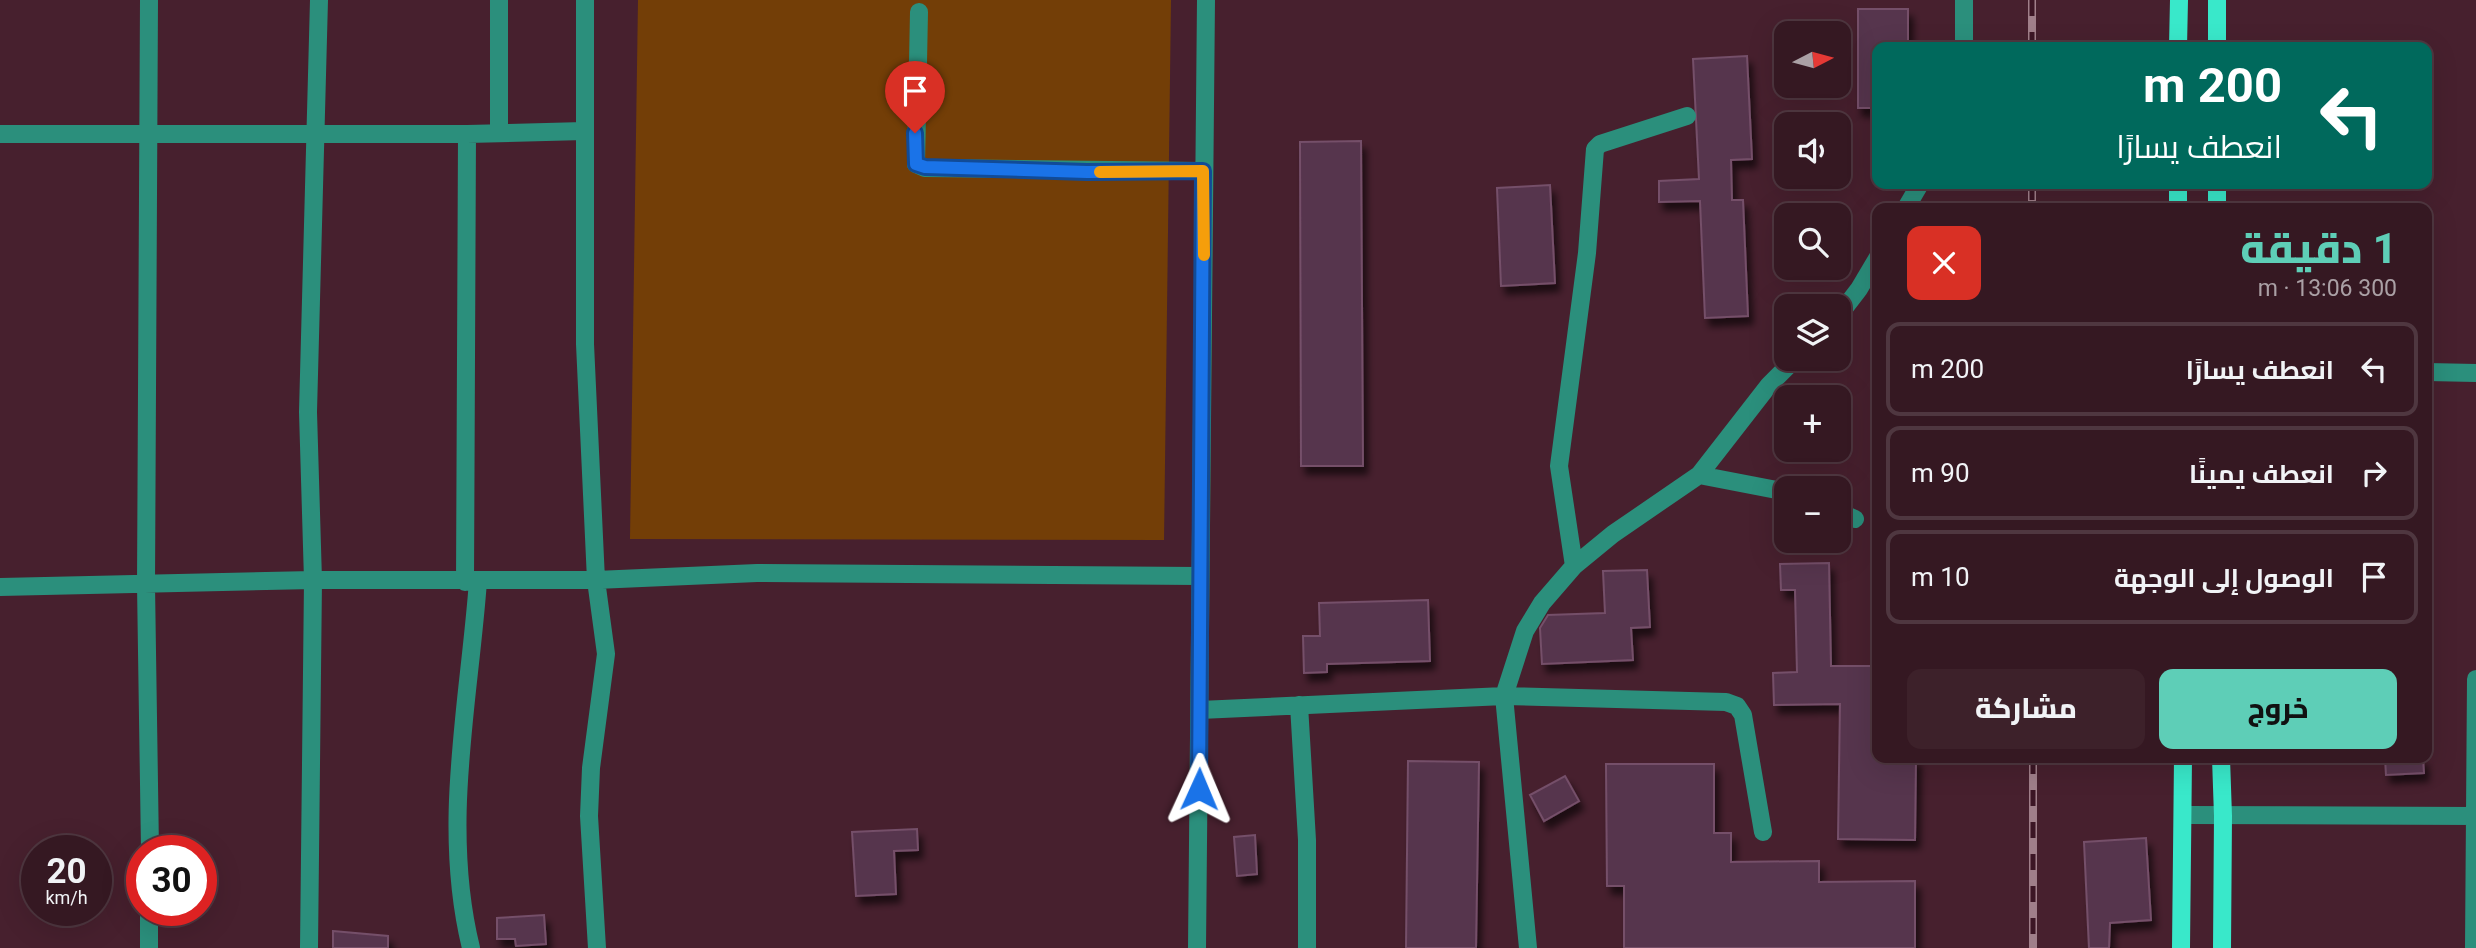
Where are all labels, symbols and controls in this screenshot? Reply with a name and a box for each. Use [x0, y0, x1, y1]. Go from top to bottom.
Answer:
north arrow [1774, 21, 1852, 98]
map controls [1774, 21, 1851, 553]
text: 200 m [2143, 57, 2282, 114]
pin [885, 61, 945, 133]
icon: left [2306, 70, 2397, 161]
icon: arrive [896, 72, 934, 110]
button: sound [1774, 112, 1851, 189]
text: انعطف يسارًا [2116, 128, 2282, 166]
button: search [1774, 203, 1851, 280]
text: 1 دقيقة [2240, 224, 2397, 273]
button: close [1907, 226, 1981, 300]
text: 300 m · 13:06 [2258, 275, 2397, 302]
button: layers [1774, 294, 1851, 371]
icon: left [2355, 350, 2393, 388]
text: 200 m [1911, 354, 1984, 384]
text: انعطف يسارًا [2186, 355, 2334, 385]
button: + [1774, 385, 1851, 462]
icon: right [2355, 454, 2393, 492]
text: 90 m [1911, 458, 1970, 488]
text: انعطف يمينًا [2189, 459, 2334, 489]
button: − [1774, 476, 1851, 553]
icon: arrive [2355, 558, 2393, 596]
text: 10 m [1911, 562, 1970, 592]
text: الوصول إلى الوجهة [2114, 563, 2334, 593]
button: مشاركة [1907, 669, 2145, 749]
button: خروج [2159, 669, 2397, 749]
position arrow [1162, 752, 1236, 826]
speed limit sign: 30 [126, 835, 217, 926]
text: 20 [46, 851, 87, 892]
text: km/h [45, 887, 88, 908]

